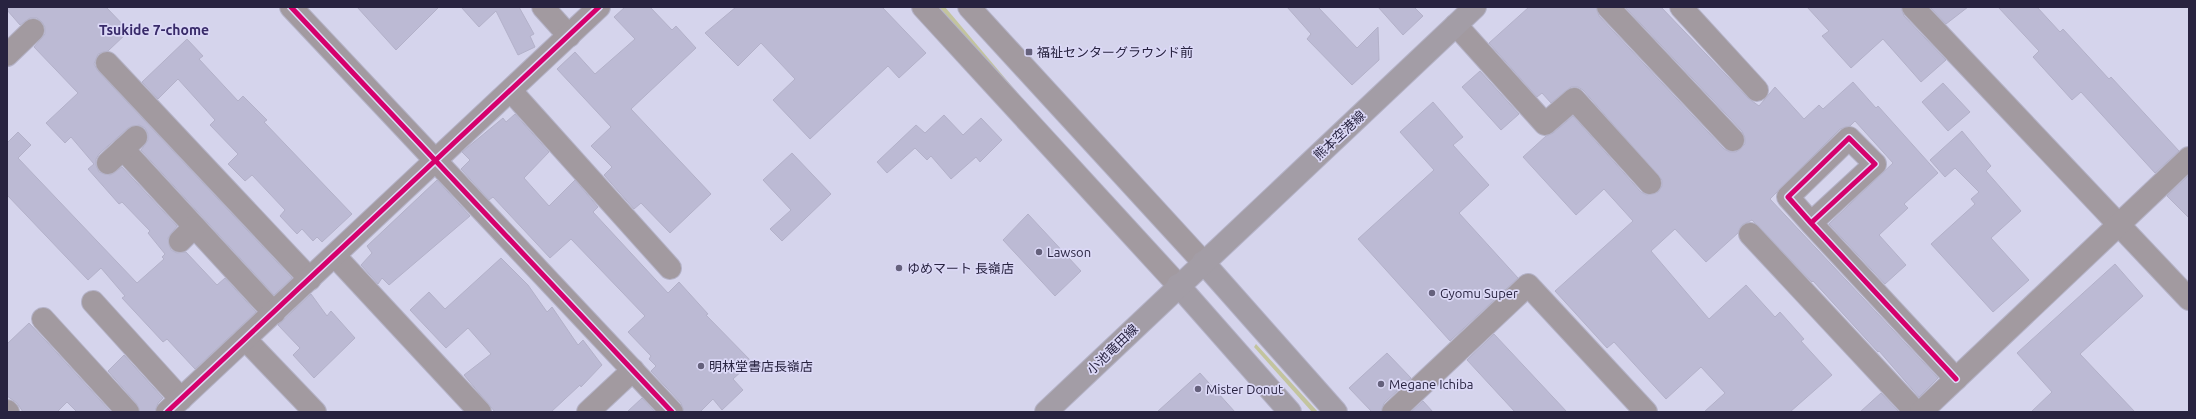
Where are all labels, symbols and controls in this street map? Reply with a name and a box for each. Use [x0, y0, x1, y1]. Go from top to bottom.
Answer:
district label: Tsukide 7-chome [99, 22, 209, 38]
place label: 福祉センターグラウンド前 [1037, 45, 1193, 59]
marker: 福祉センターグラウンド前 [1024, 47, 1034, 57]
street label: 熊本空港線 [1310, 108, 1368, 162]
place label: Lawson [1047, 245, 1091, 259]
marker: Lawson [1034, 247, 1044, 257]
place label: ゆめマート 長嶺店 [907, 261, 1014, 275]
marker: ゆめマート 長嶺店 [894, 263, 904, 273]
place label: Gyomu Super [1440, 286, 1518, 300]
marker: Gyomu Super [1427, 288, 1437, 298]
street label: 小池竜田線 [1084, 321, 1140, 377]
place label: 明林堂書店長嶺店 [709, 359, 813, 373]
marker: 明林堂書店長嶺店 [696, 361, 706, 371]
place label: Megane Ichiba [1389, 377, 1473, 391]
marker: Megane Ichiba [1376, 379, 1386, 389]
place label: Mister Donut [1206, 382, 1283, 396]
marker: Mister Donut [1193, 384, 1203, 394]

